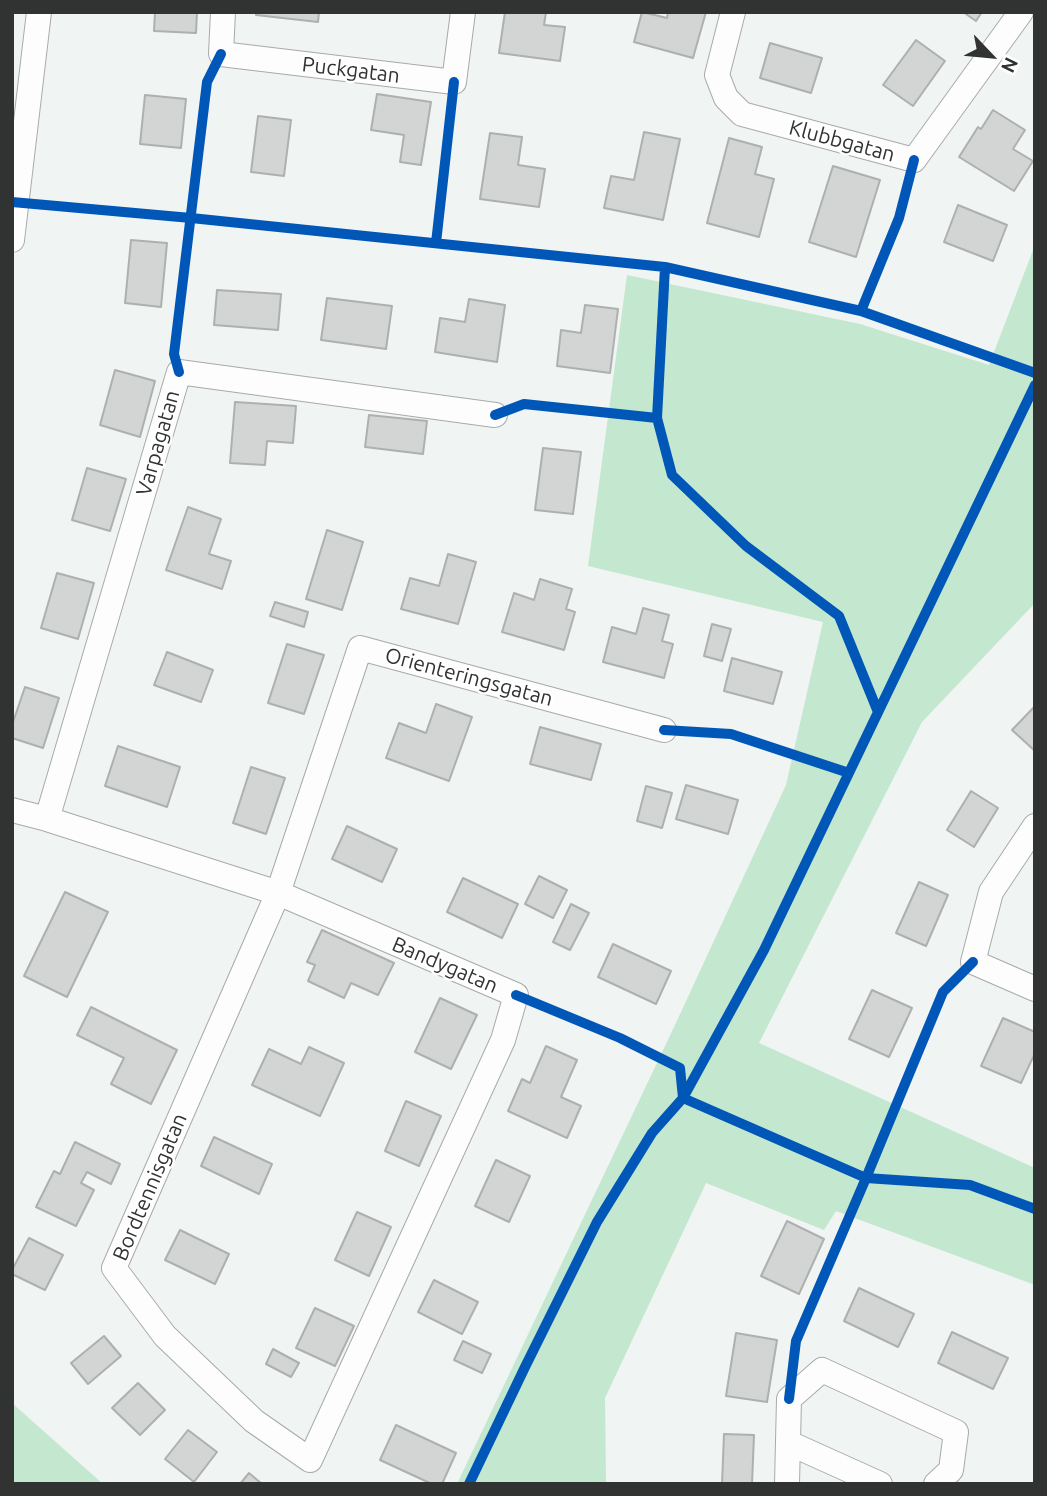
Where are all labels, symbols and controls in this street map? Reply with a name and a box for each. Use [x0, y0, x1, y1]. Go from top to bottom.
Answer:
north arrow [956, 21, 1026, 91]
street label: Puckgatan [301, 52, 401, 88]
text: N [997, 54, 1023, 76]
street label: Klubbgatan [786, 115, 898, 167]
street label: Varpagatan [131, 387, 185, 499]
street label: Orienteringsgatan [382, 642, 556, 712]
street label: Bandygatan [388, 931, 502, 999]
street label: Bordtennisgatan [108, 1109, 192, 1265]

